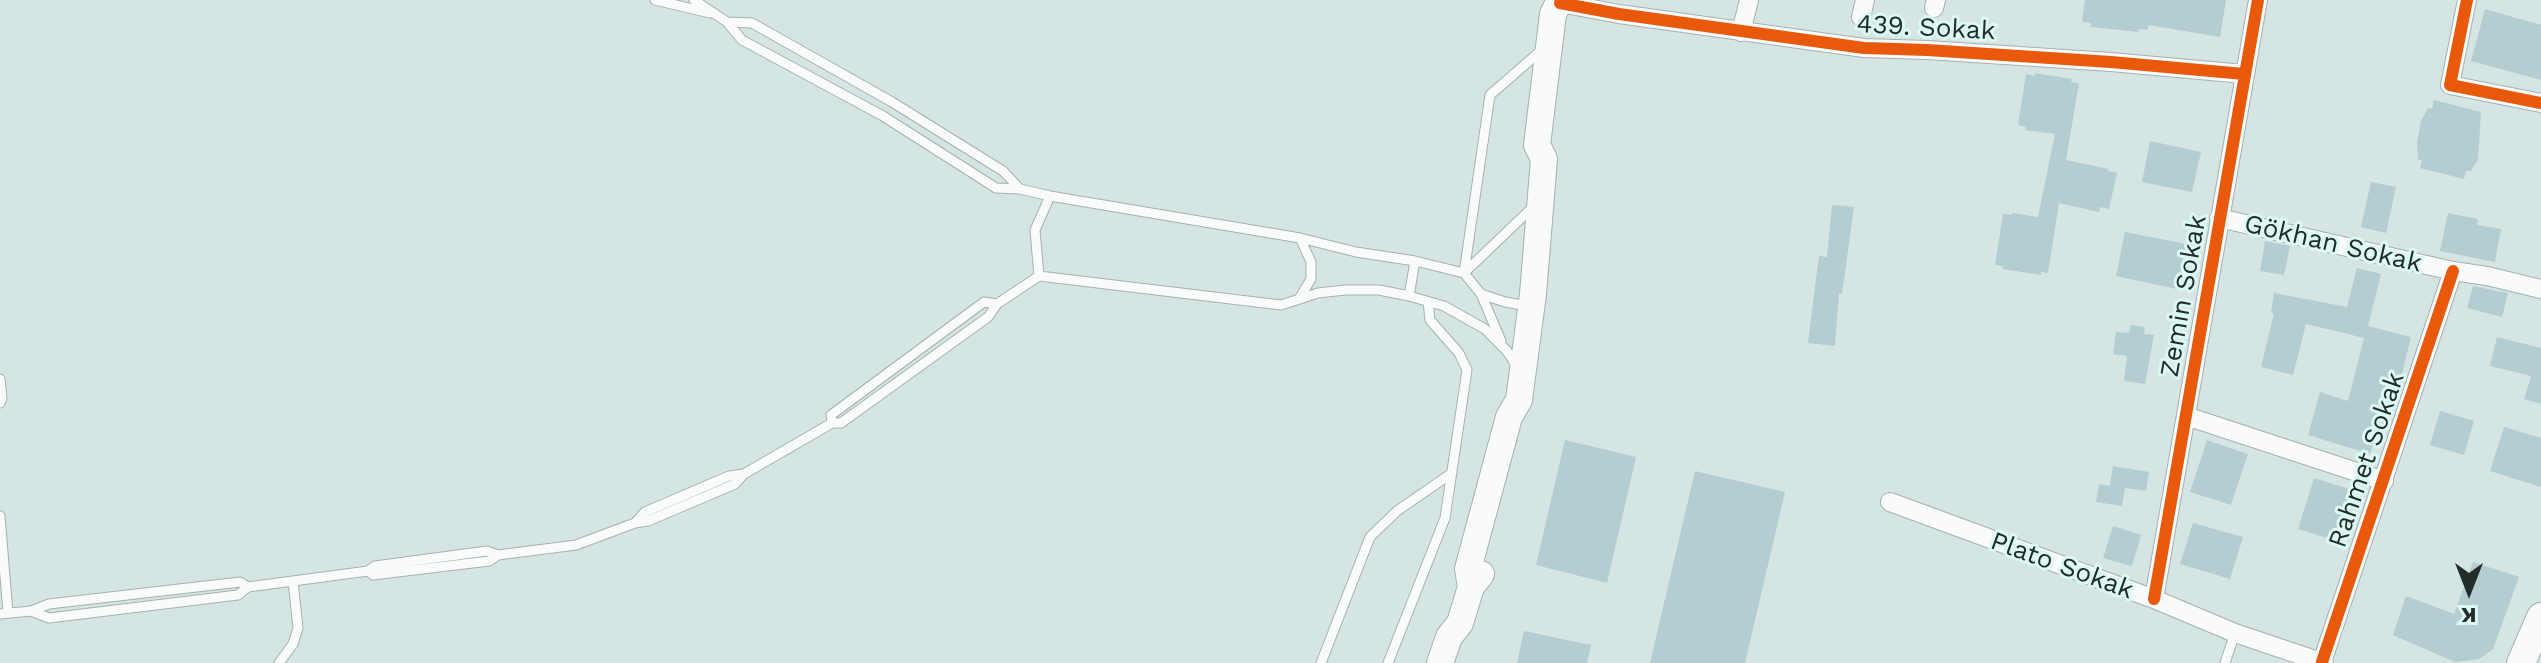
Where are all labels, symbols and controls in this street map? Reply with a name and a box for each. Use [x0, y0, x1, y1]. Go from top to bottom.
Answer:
street label: 439. Sokak [1856, 9, 1996, 47]
street label: Gökhan Sokak [2241, 208, 2425, 280]
street label: Zemin Sokak [2154, 213, 2214, 379]
street label: Rahmet Sokak [2322, 368, 2412, 552]
street label: Plato Sokak [1986, 526, 2138, 606]
north arrow [2429, 551, 2509, 631]
text: K [2461, 603, 2477, 628]

